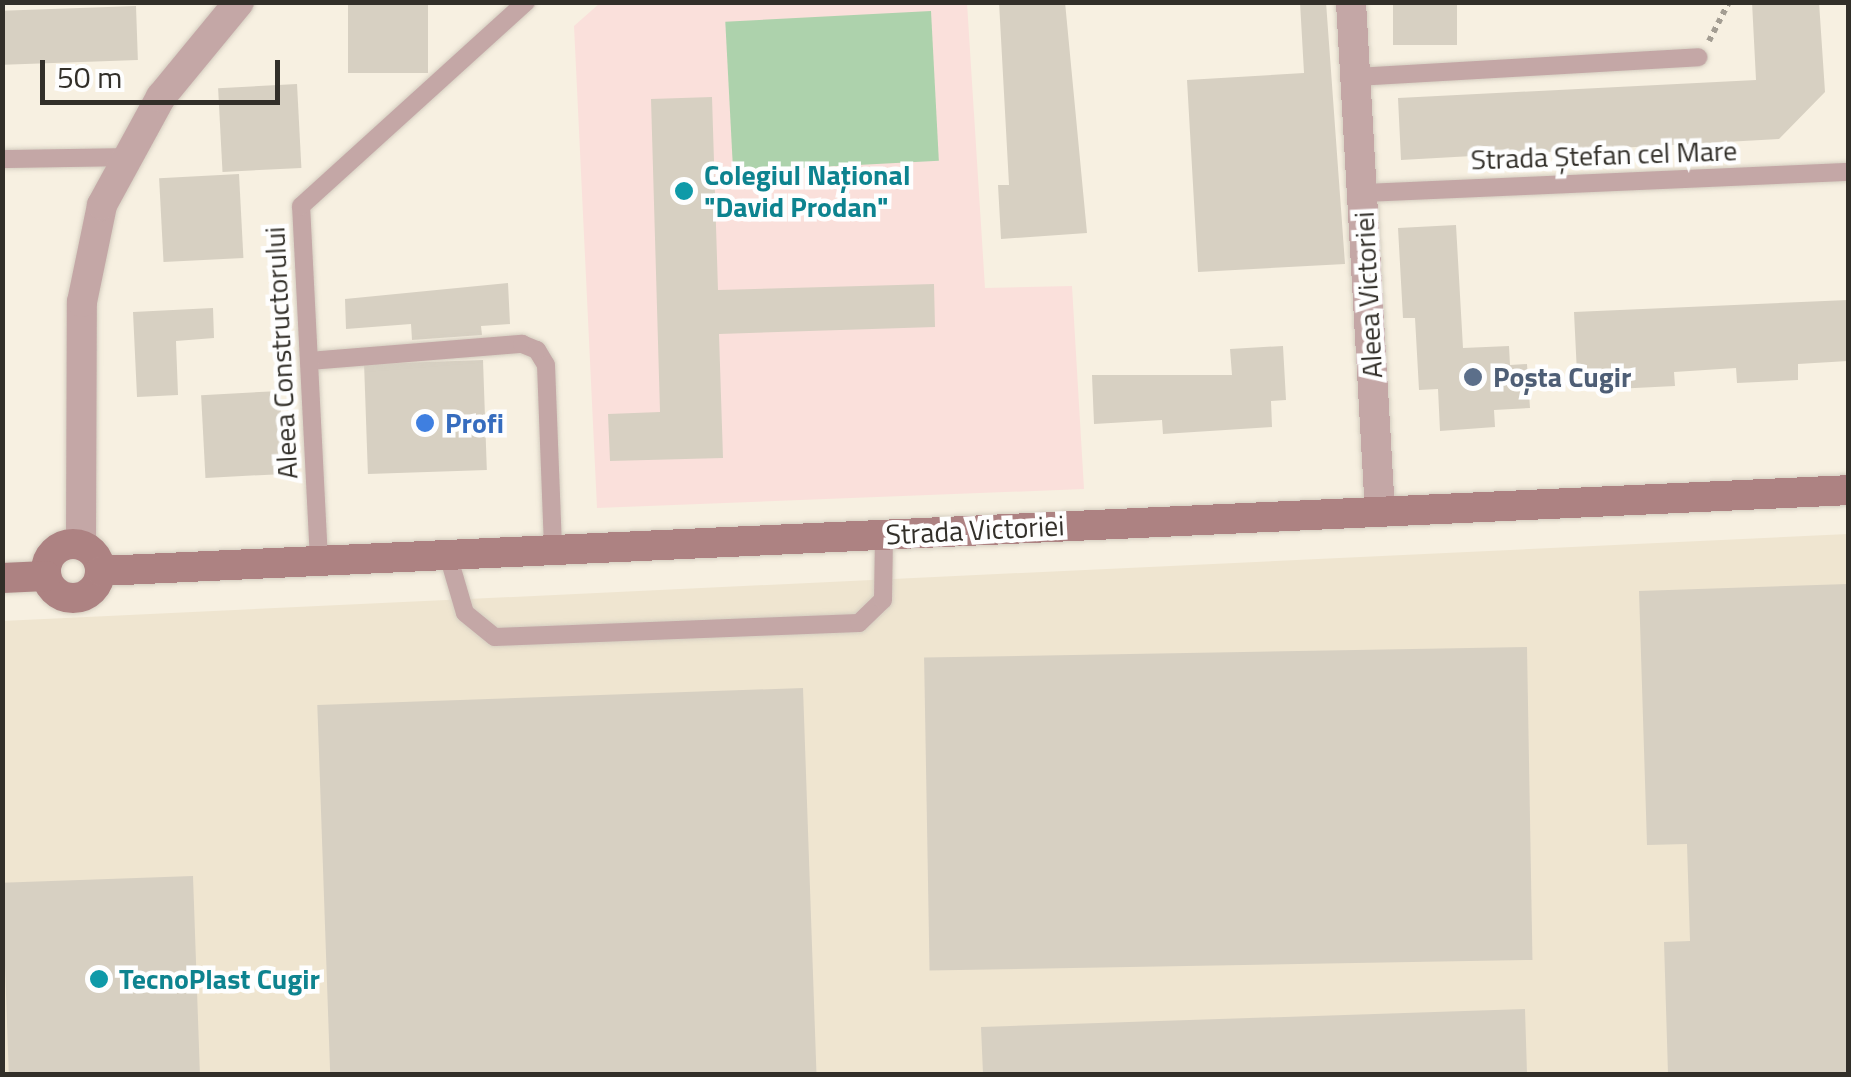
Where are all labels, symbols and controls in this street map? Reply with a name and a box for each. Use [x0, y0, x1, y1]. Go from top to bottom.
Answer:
scale bar [45, 40, 285, 102]
text: 50 m [57, 54, 122, 100]
street label: Strada Ștefan cel Mare [1470, 134, 1738, 176]
place label: Colegiul Național "David Prodan" [704, 158, 910, 224]
marker: Colegiul Național "David Prodan" [673, 180, 695, 202]
street label: Aleea Victoriei [1347, 211, 1389, 379]
street label: Aleea Constructorului [258, 226, 304, 480]
place label: Poșta Cugir [1493, 360, 1631, 394]
marker: Poșta Cugir [1462, 366, 1484, 388]
place label: Profi [445, 406, 504, 440]
marker: Profi [414, 412, 436, 434]
street label: Strada Victoriei [885, 509, 1065, 551]
place label: TecnoPlast Cugir [119, 962, 320, 996]
marker: TecnoPlast Cugir [88, 968, 110, 990]

